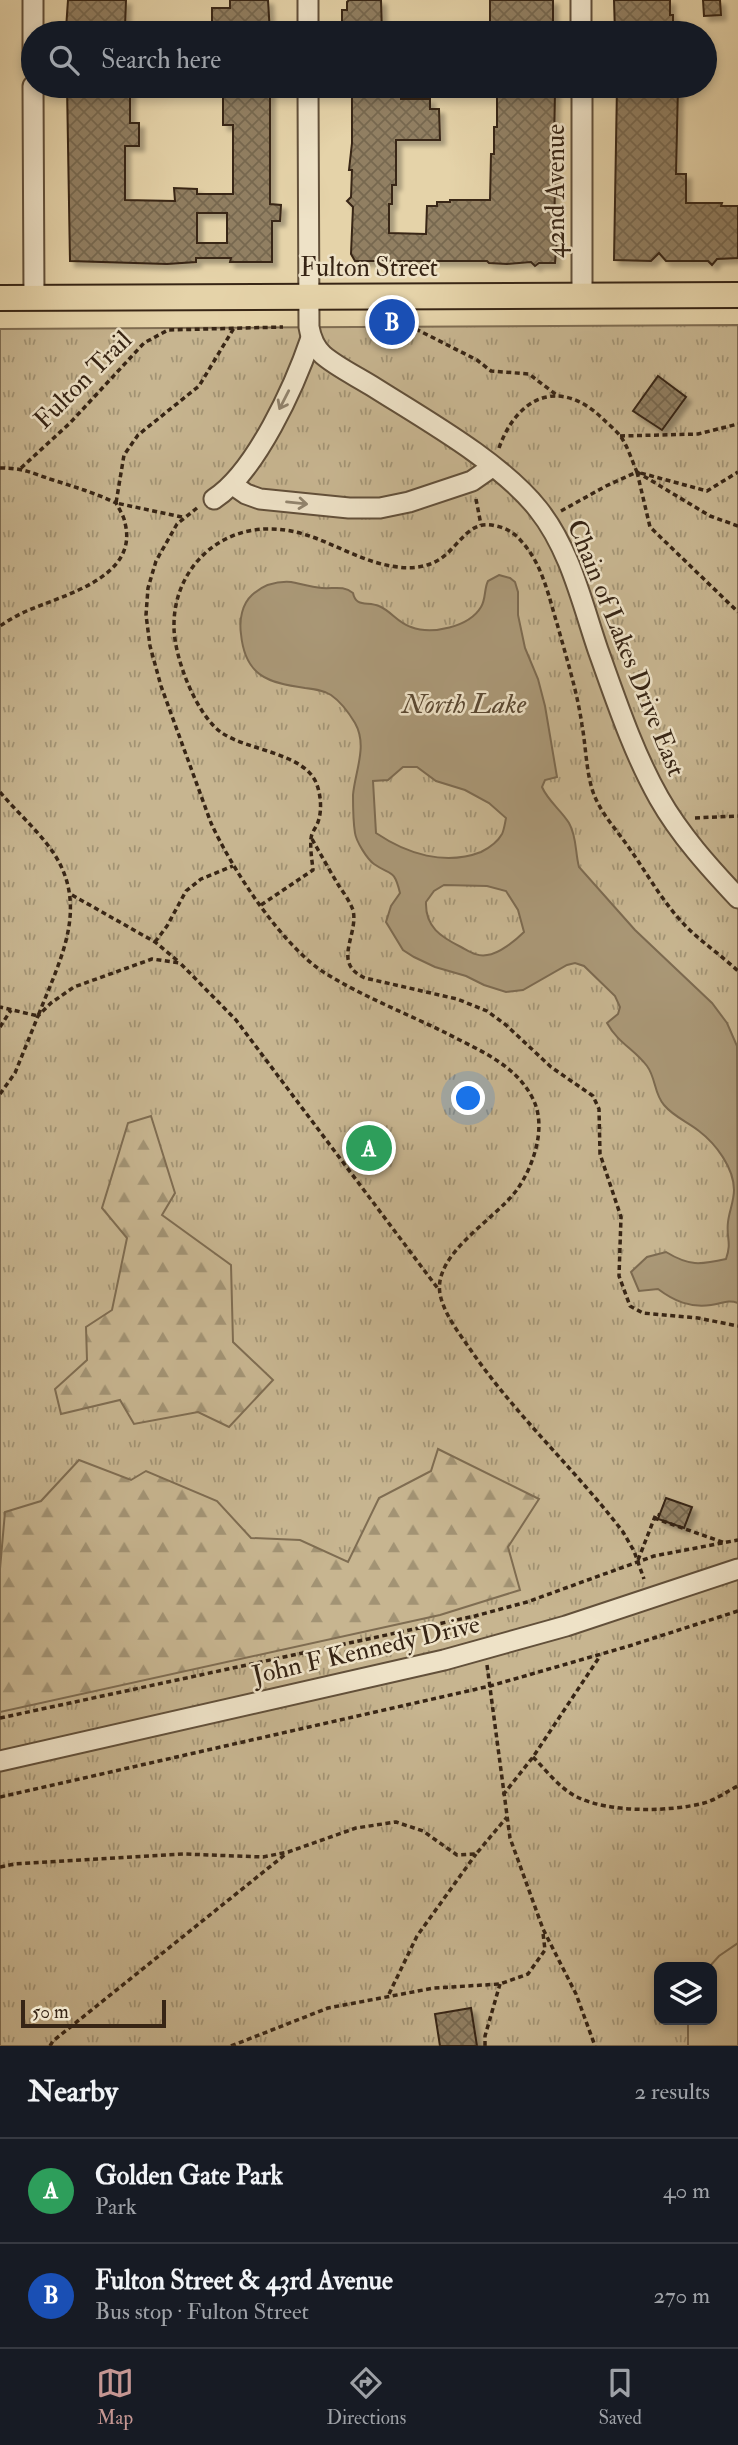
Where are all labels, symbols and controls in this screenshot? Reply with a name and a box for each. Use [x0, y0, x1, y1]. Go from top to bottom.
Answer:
search box [21, 21, 717, 98]
icon: search [45, 41, 83, 79]
text: Search here [101, 44, 221, 76]
street label: 42nd Avenue [540, 124, 572, 258]
street label: Fulton Street [300, 252, 438, 284]
pin: B [369, 296, 415, 348]
street label: Fulton Trail [27, 324, 139, 436]
one-way arrow [276, 389, 290, 410]
one-way arrow [285, 497, 308, 510]
street label: Chain of Lakes Drive East [560, 515, 692, 781]
water label: North Lake [400, 687, 527, 722]
your location [451, 1081, 485, 1115]
pin: A [346, 1122, 392, 1174]
street label: John F Kennedy Drive [248, 1608, 483, 1692]
map controls [654, 1962, 717, 2025]
button: layers [654, 1962, 717, 2025]
scale bar [21, 1997, 166, 2029]
text: 50 m [32, 2000, 69, 2024]
text: Nearby [28, 2073, 118, 2110]
text: 2 results [635, 2077, 710, 2106]
text: Golden Gate Park [95, 2160, 283, 2192]
text: A [44, 2176, 58, 2205]
text: 40 m [663, 2176, 710, 2205]
text: Park [95, 2192, 137, 2221]
text: Fulton Street & 43rd Avenue [95, 2265, 393, 2297]
text: B [43, 2281, 59, 2310]
text: 270 m [653, 2281, 710, 2310]
text: Bus stop · Fulton Street [95, 2297, 309, 2326]
tab: Map [96, 2364, 134, 2430]
tab: Directions [326, 2364, 406, 2430]
tab: Saved [598, 2364, 642, 2430]

